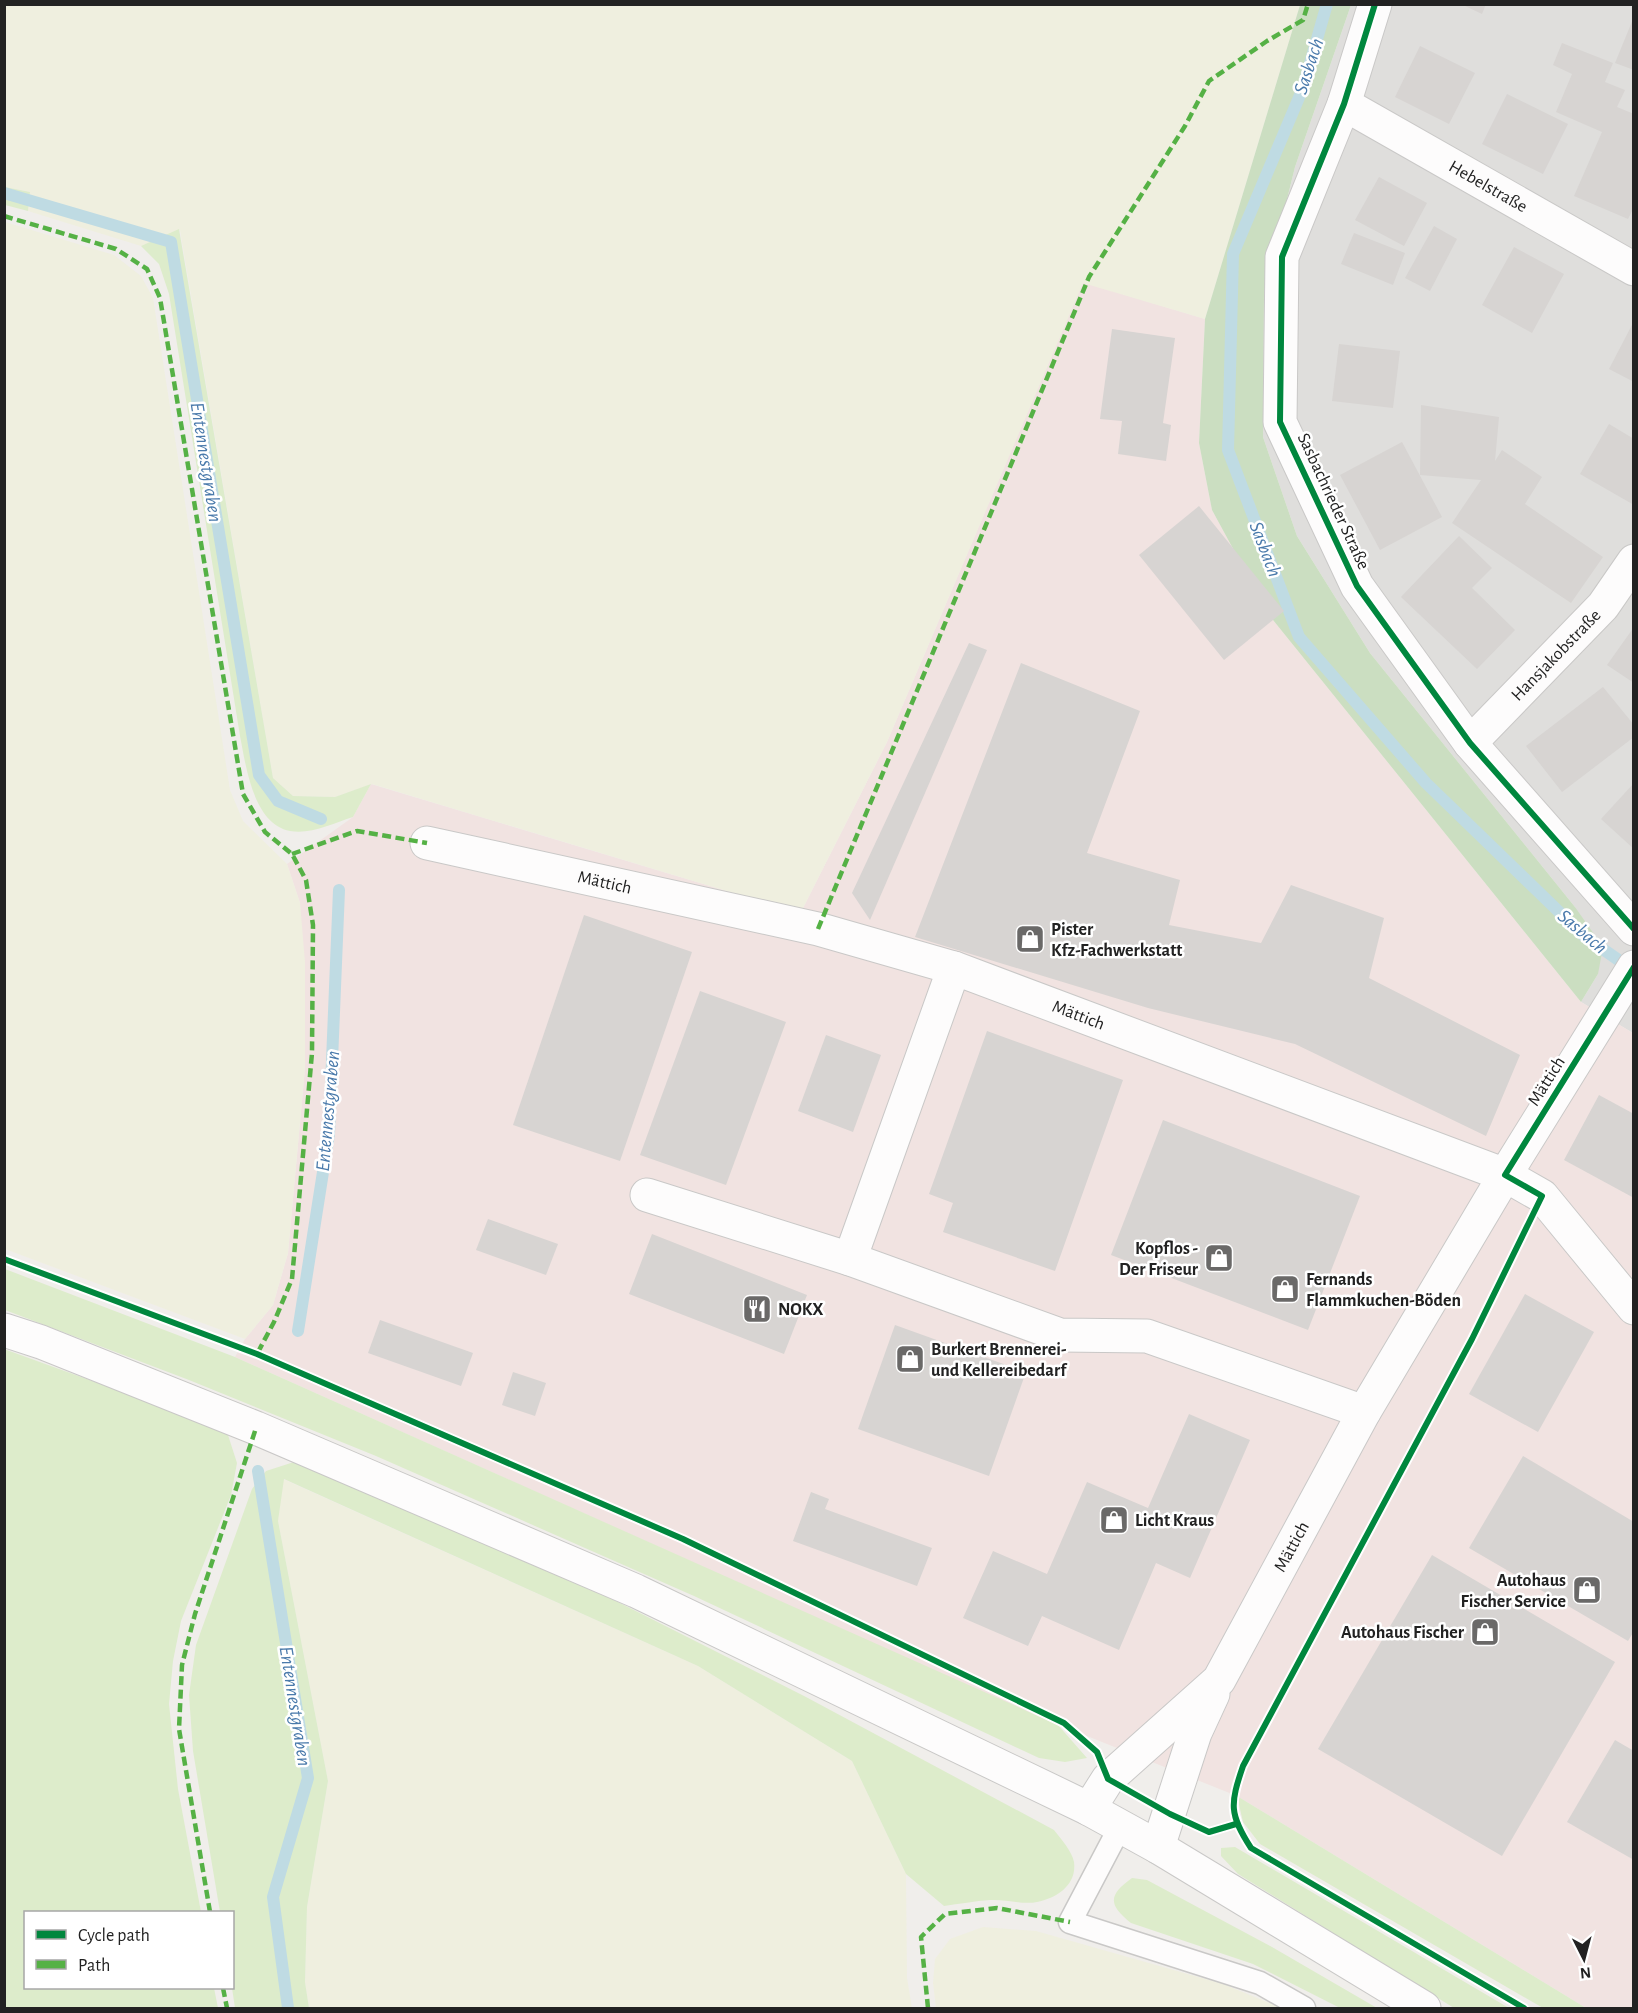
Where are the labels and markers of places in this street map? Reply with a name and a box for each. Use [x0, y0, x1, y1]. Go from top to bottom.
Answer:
place label: Pister Kfz-Fachwerkstatt [1051, 921, 1182, 960]
shop icon: Pister Kfz-Fachwerkstatt [1014, 923, 1046, 955]
place label: Kopflos - Der Friseur [1119, 1240, 1199, 1279]
shop icon: Kopflos - Der Friseur [1203, 1242, 1235, 1274]
place label: Fernands Flammkuchen-Böden [1306, 1271, 1461, 1310]
shop icon: Fernands Flammkuchen-Böden [1269, 1273, 1301, 1305]
restaurant icon: NOKX [741, 1293, 773, 1325]
place label: NOKX [778, 1301, 824, 1319]
place label: Burkert Brennerei- und Kellereibedarf [931, 1341, 1068, 1380]
shop icon: Burkert Brennerei- und Kellereibedarf [894, 1343, 926, 1375]
shop icon: Licht Kraus [1098, 1504, 1130, 1536]
place label: Licht Kraus [1135, 1512, 1214, 1530]
place label: Autohaus Fischer Service [1461, 1572, 1566, 1611]
shop icon: Autohaus Fischer Service [1571, 1574, 1603, 1606]
shop icon: Autohaus Fischer [1469, 1616, 1501, 1648]
place label: Autohaus Fischer [1341, 1624, 1465, 1642]

